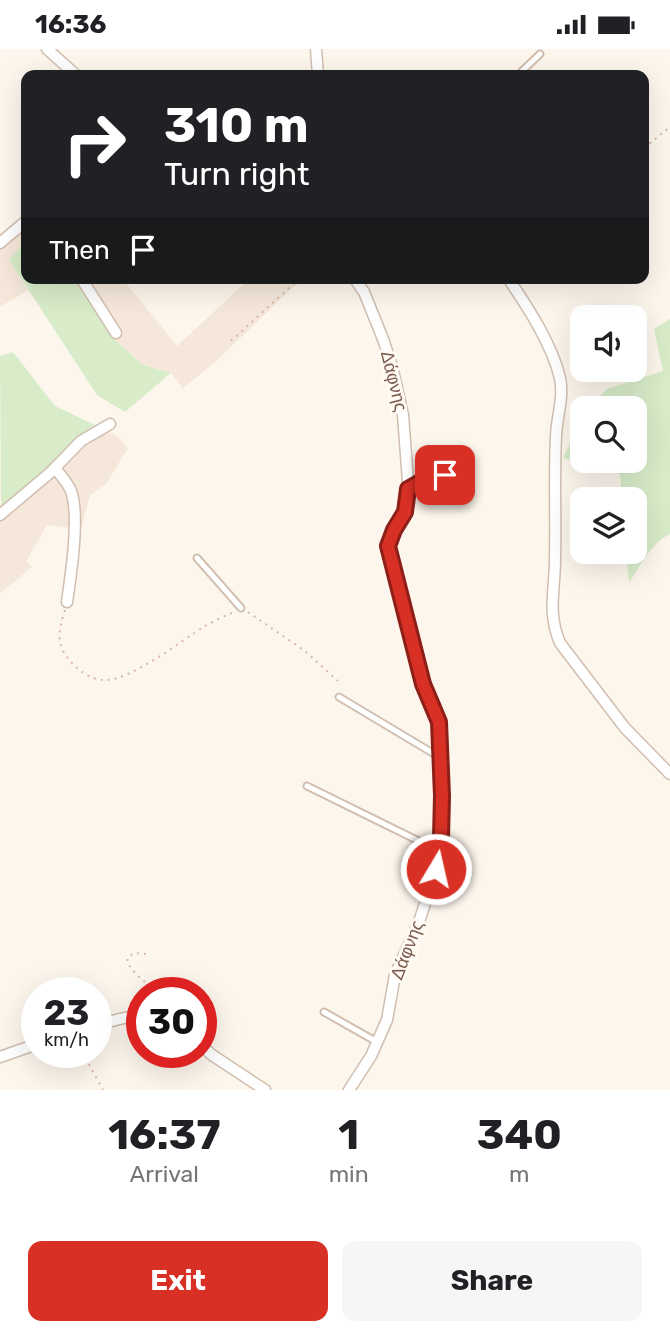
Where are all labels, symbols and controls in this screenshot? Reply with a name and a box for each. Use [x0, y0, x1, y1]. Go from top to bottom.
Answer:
text: 16:36 [35, 9, 107, 40]
text: 310 m [164, 96, 309, 154]
icon: right [49, 98, 140, 189]
text: Turn right [164, 155, 309, 193]
icon: arrive [124, 231, 162, 269]
text: Then [49, 235, 110, 266]
map controls [570, 305, 647, 564]
button: sound [570, 305, 647, 382]
street label: Δάφνης [376, 348, 412, 414]
button: search [570, 396, 647, 473]
pin [415, 445, 475, 505]
icon: arrive [426, 456, 464, 494]
button: layers [570, 487, 647, 564]
position arrow [399, 832, 473, 906]
street label: Δάφνης [386, 917, 428, 983]
speed limit sign: 30 [126, 977, 217, 1068]
text: 23 [44, 992, 89, 1034]
text: km/h [44, 1029, 89, 1051]
text: 16:37 [108, 1110, 220, 1160]
text: 1 [338, 1110, 359, 1160]
text: 340 [477, 1110, 562, 1160]
text: Arrival [130, 1160, 199, 1188]
text: min [329, 1160, 369, 1188]
text: m [509, 1160, 530, 1188]
button: Exit [28, 1241, 328, 1321]
button: Share [342, 1241, 642, 1321]

